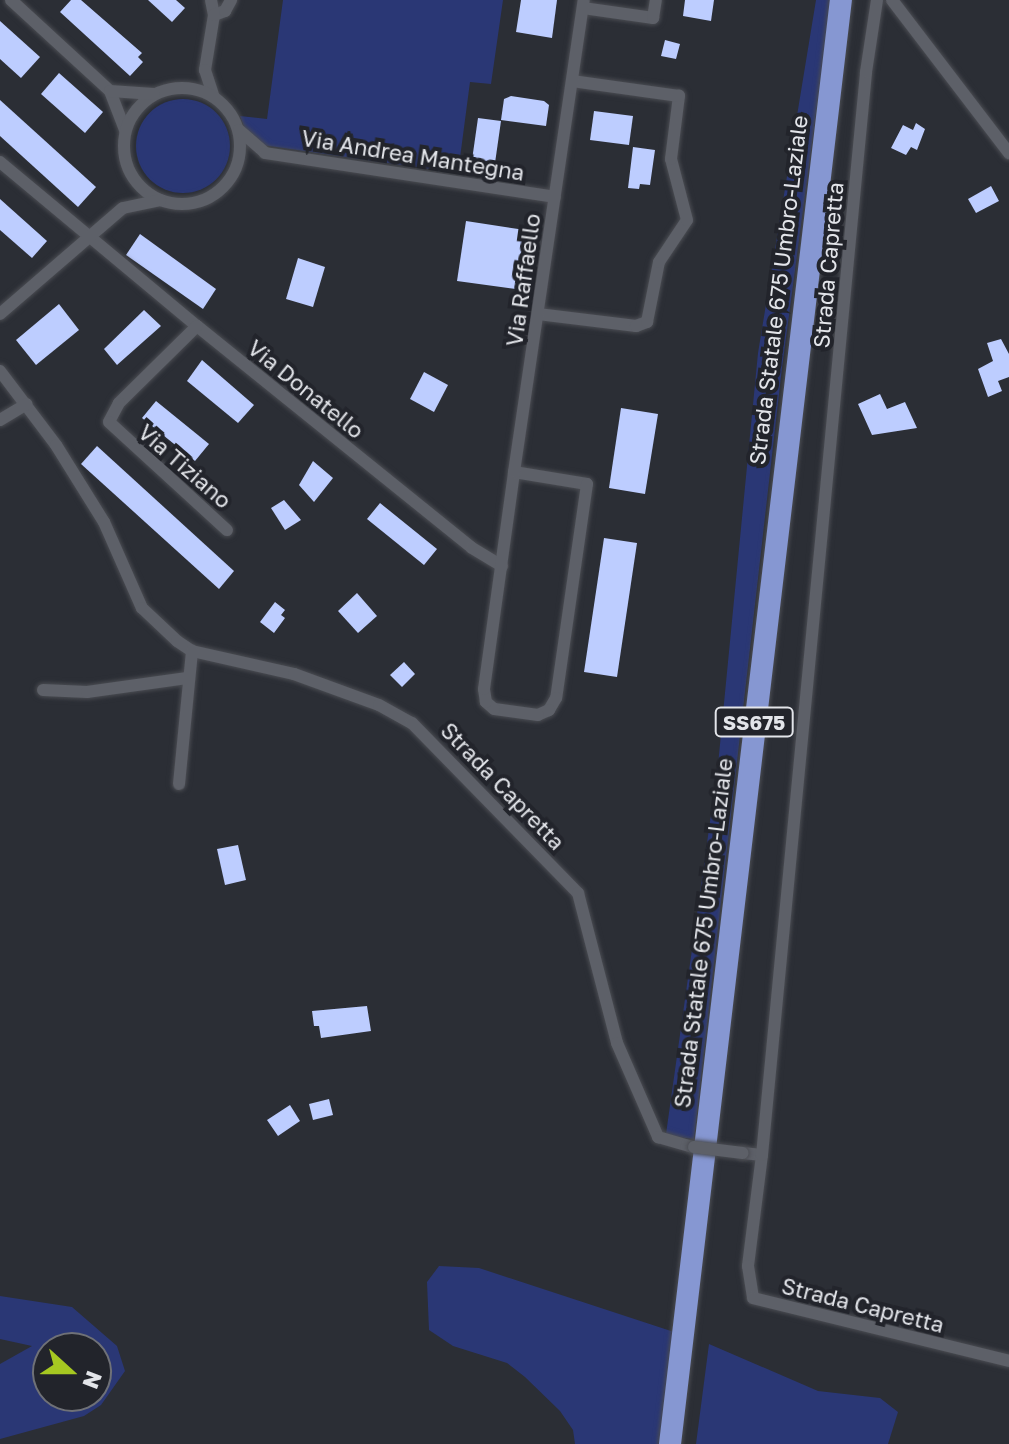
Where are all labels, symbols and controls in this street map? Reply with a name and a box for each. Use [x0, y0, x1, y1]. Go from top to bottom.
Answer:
street label: Strada Statale 675 Umbro-Laziale [743, 114, 813, 466]
street label: Via Andrea Mantegna [300, 124, 526, 186]
street label: Strada Capretta [808, 181, 848, 349]
street label: Via Raffaello [501, 212, 545, 348]
street label: Via Donatello [243, 334, 369, 444]
street label: Via Tiziano [133, 419, 237, 513]
road number: SS675 [714, 706, 794, 738]
street label: Strada Capretta [436, 717, 570, 855]
street label: Strada Statale 675 Umbro-Laziale [668, 757, 738, 1109]
street label: Strada Capretta [779, 1272, 947, 1338]
north arrow [32, 1332, 112, 1412]
text: N [77, 1367, 109, 1393]

